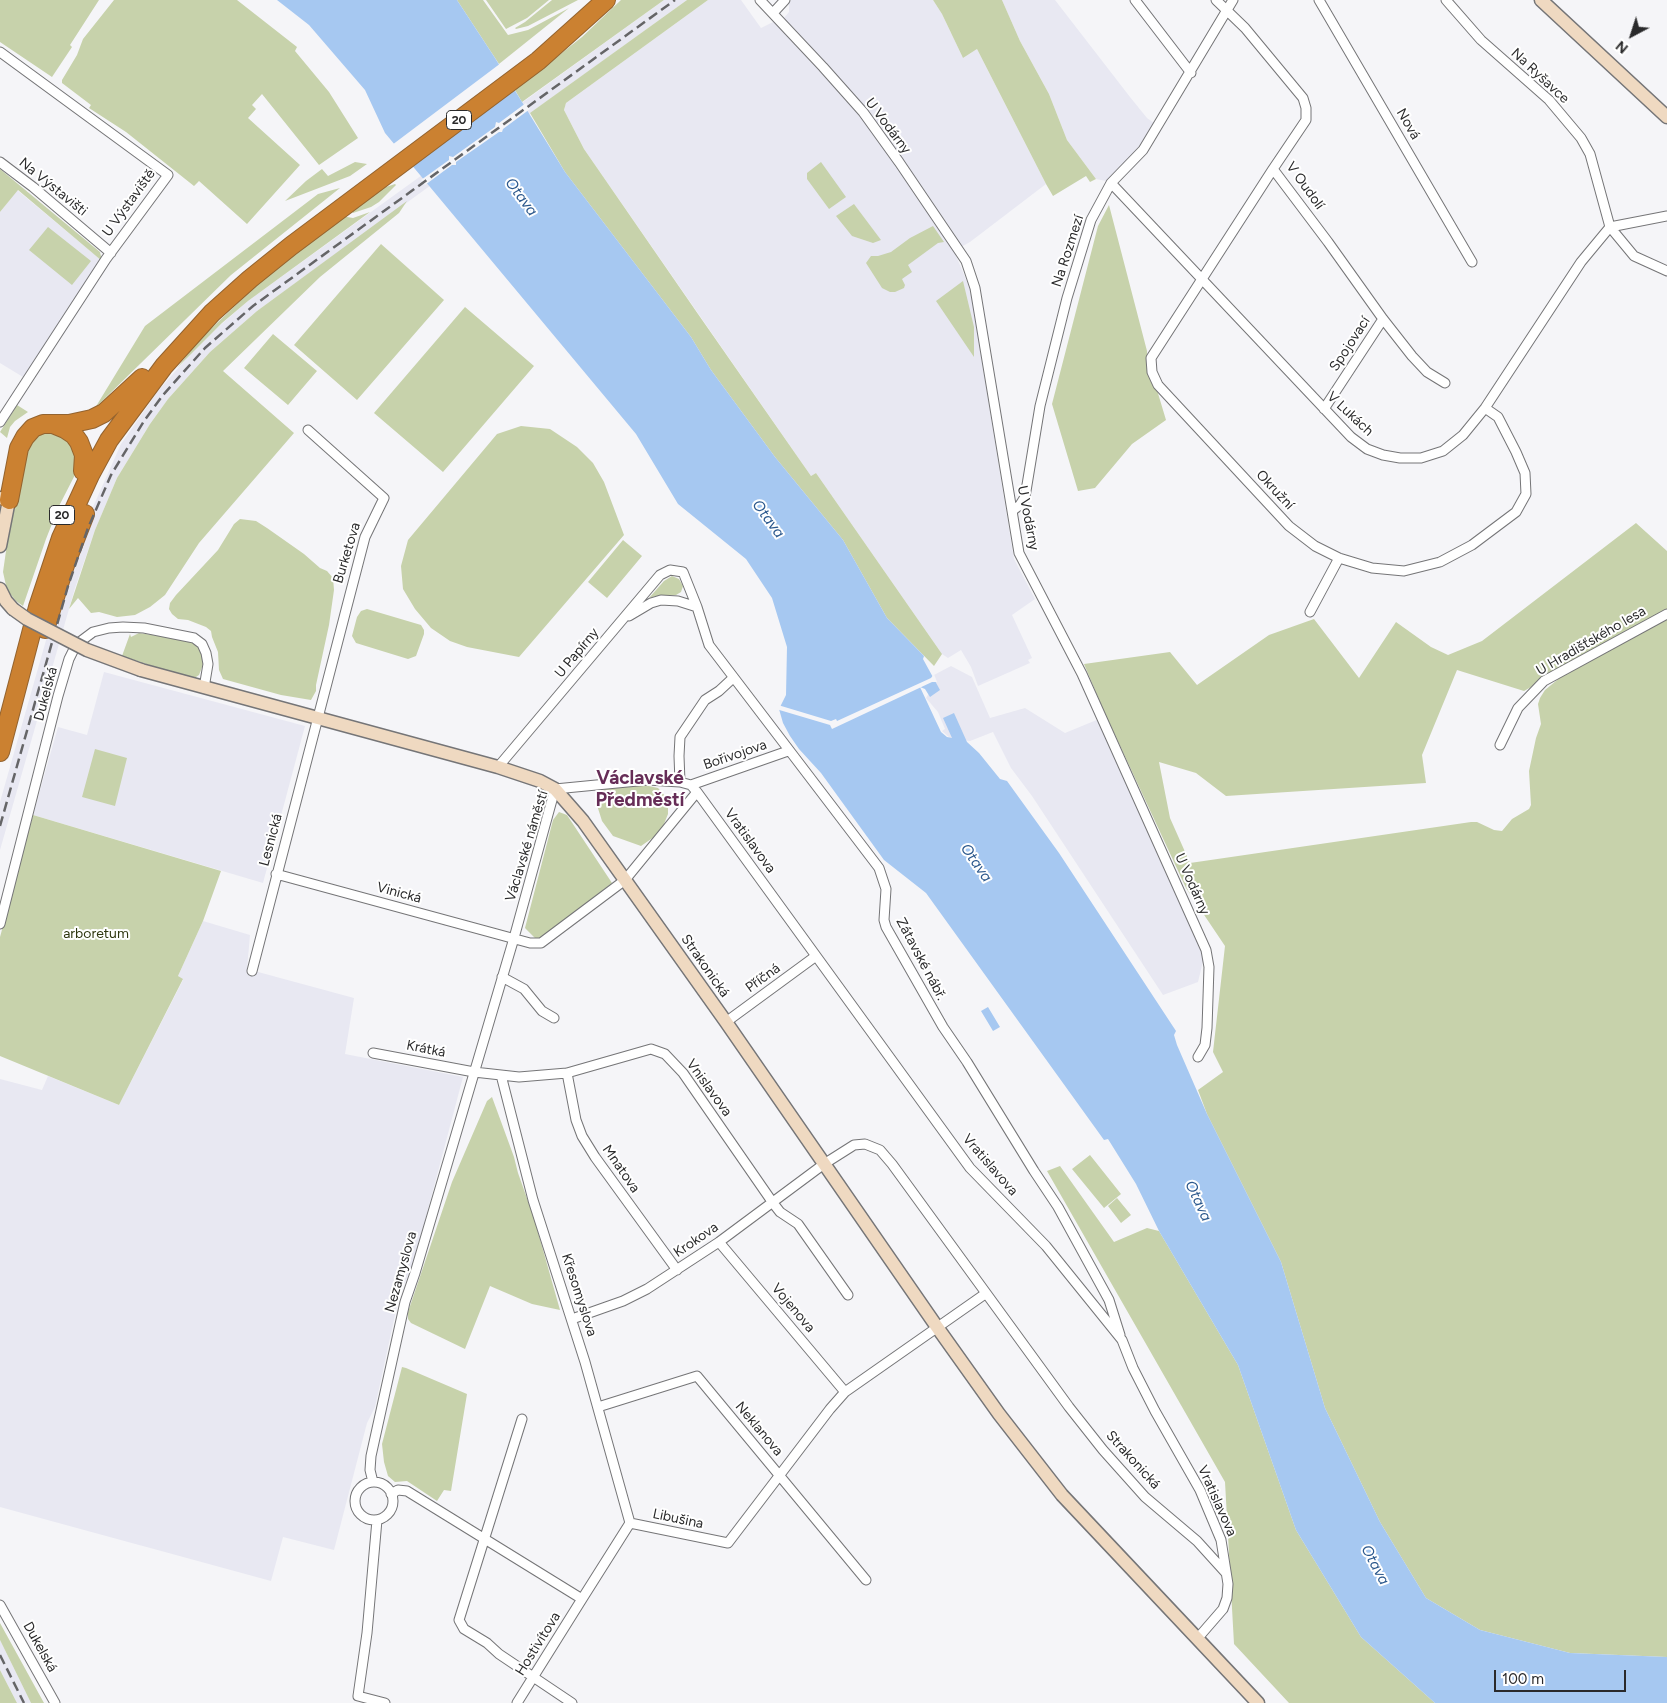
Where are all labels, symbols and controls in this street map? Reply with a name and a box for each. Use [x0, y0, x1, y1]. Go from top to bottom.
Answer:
north arrow [1607, 10, 1657, 60]
text: N [1612, 37, 1632, 57]
street label: Na Ryšavce [1507, 45, 1573, 107]
street label: U Vodárny [862, 95, 914, 157]
street label: Nová [1392, 106, 1424, 142]
road number: 20 [446, 110, 472, 130]
street label: Na Výstavišti [15, 154, 91, 220]
street label: V Oudolí [1282, 159, 1328, 213]
street label: U Výstaviště [99, 166, 159, 240]
water label: Otava [501, 175, 541, 219]
street label: Na Rozmezí [1048, 213, 1088, 289]
street label: Spojovací [1326, 314, 1374, 374]
street label: V Lukách [1323, 388, 1377, 440]
street label: Okružní [1252, 467, 1298, 513]
street label: U Vodárny [1013, 484, 1043, 552]
water label: Otava [748, 497, 788, 541]
road number: 20 [50, 506, 74, 524]
street label: Burketova [330, 521, 364, 585]
street label: U Hradišťského lesa [1533, 603, 1649, 679]
street label: U Papírny [551, 625, 603, 681]
street label: Dukelská [31, 665, 61, 723]
street label: Bořivojova [701, 736, 769, 774]
district label: Václavské Předměstí [595, 767, 685, 811]
street label: Václavské náměstí [502, 789, 552, 903]
street label: Vratislavova [721, 805, 779, 877]
street label: Lesnická [256, 812, 286, 868]
water label: Otava [956, 840, 996, 886]
street label: U Vodárny [1171, 851, 1213, 917]
street label: Vinická [375, 879, 423, 907]
street label: Zátavské nábř. [892, 915, 950, 1003]
park label: arboretum [63, 926, 129, 942]
street label: Strakonická [677, 931, 733, 1001]
street label: Příčná [742, 960, 784, 996]
street label: Krátká [405, 1037, 447, 1061]
street label: Vnislavova [683, 1056, 735, 1120]
street label: Vratislavova [959, 1131, 1021, 1199]
street label: Mnatova [599, 1142, 643, 1196]
water label: Otava [1181, 1178, 1215, 1224]
street label: Krokova [670, 1219, 722, 1261]
street label: Nezamyslova [381, 1230, 421, 1314]
street label: Křesomyslova [558, 1251, 600, 1339]
street label: Vojenova [768, 1280, 818, 1336]
street label: Neklanova [732, 1399, 786, 1459]
street label: Strakonická [1102, 1427, 1164, 1493]
street label: Vratislavova [1194, 1463, 1240, 1539]
street label: Libušina [651, 1505, 705, 1533]
water label: Otava [1357, 1542, 1393, 1588]
street label: Hostivítova [512, 1609, 564, 1679]
street label: Dukelská [19, 1619, 61, 1675]
scale bar [1497, 1660, 1630, 1692]
text: 100 m [1502, 1670, 1544, 1688]

